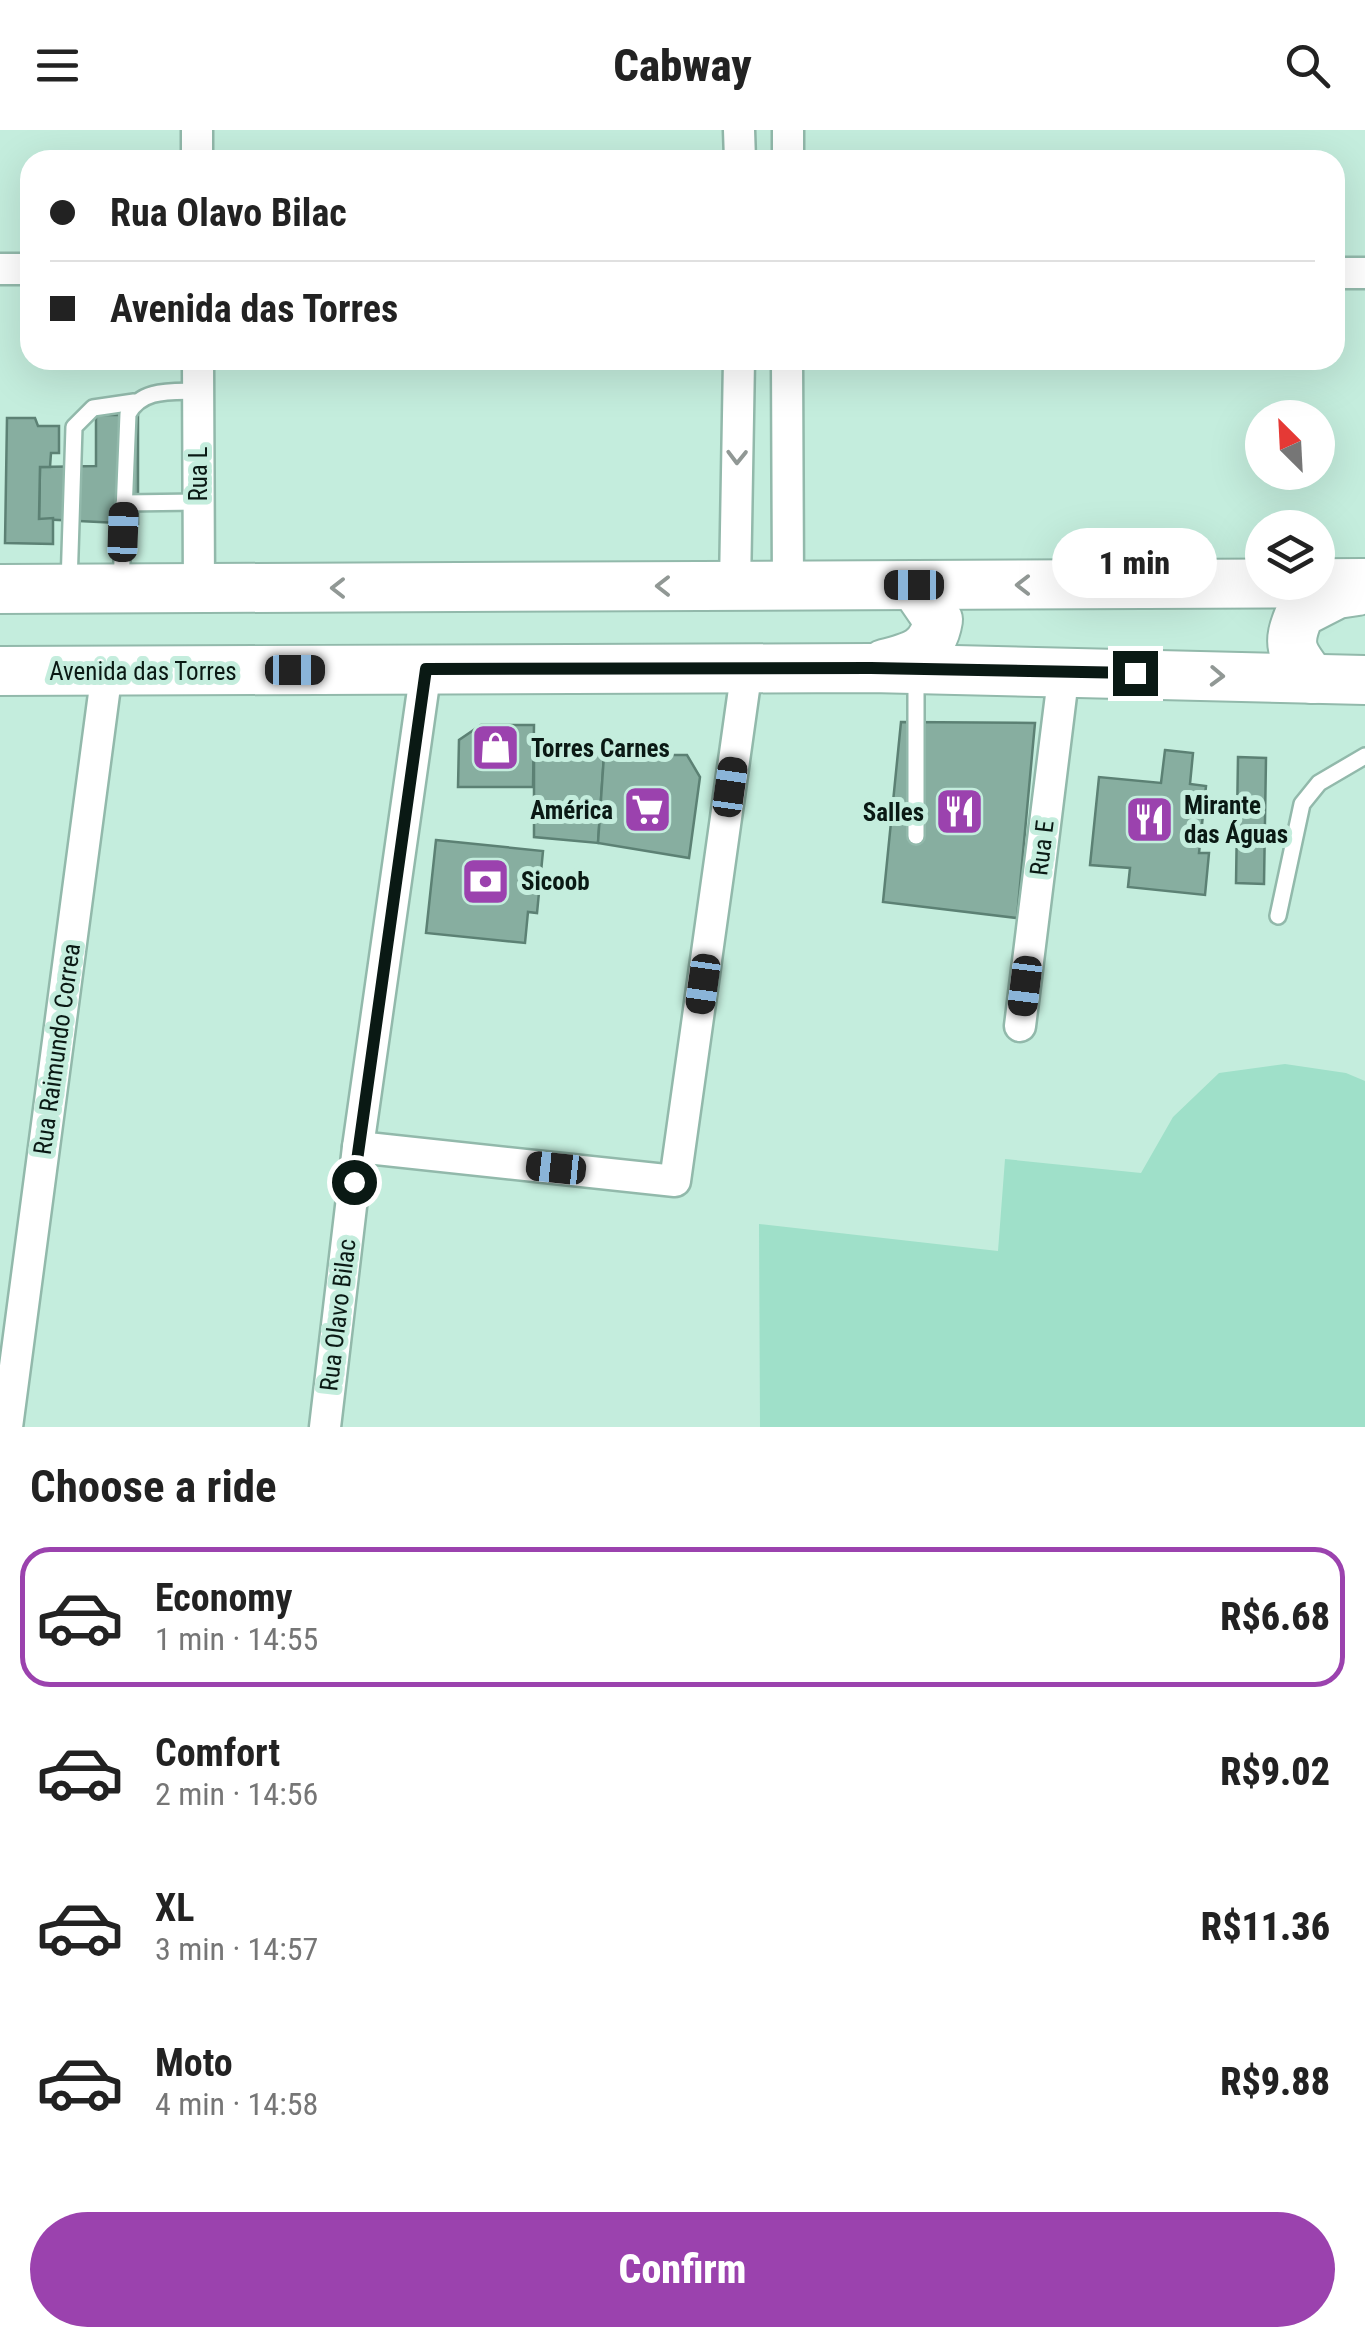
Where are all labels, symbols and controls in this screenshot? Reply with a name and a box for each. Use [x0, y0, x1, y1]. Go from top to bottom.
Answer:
icon: menu [30, 38, 85, 93]
icon: search [1280, 38, 1335, 93]
text: Cabway [613, 39, 752, 92]
text: Rua Olavo Bilac [110, 191, 347, 235]
text: Avenida das Torres [110, 287, 398, 331]
north arrow [1245, 400, 1335, 490]
map controls [1245, 400, 1335, 600]
street label: Rua L [184, 446, 213, 501]
one-way arrow [727, 450, 748, 466]
car [107, 501, 139, 563]
button: layers [1245, 510, 1335, 600]
callout: 1 min [1052, 528, 1218, 598]
text: 1 min [1099, 544, 1170, 582]
car [884, 570, 944, 600]
one-way arrow [1014, 574, 1030, 596]
one-way arrow [654, 575, 670, 597]
one-way arrow [329, 577, 344, 599]
route end [1113, 651, 1158, 696]
car [265, 655, 325, 685]
street label: Avenida das Torres [49, 657, 237, 686]
one-way arrow [1210, 665, 1226, 686]
shop icon: Torres Carnes [470, 722, 522, 774]
place label: Torres Carnes [531, 734, 670, 763]
car [711, 755, 749, 819]
supermarket icon: América [622, 784, 674, 836]
restaurant icon: Salles [933, 786, 985, 838]
place label: Mirante das Águas [1184, 791, 1288, 849]
restaurant icon: Mirante das Águas [1123, 793, 1175, 845]
place label: América [530, 796, 613, 825]
place label: Salles [863, 798, 924, 827]
street label: Rua E [1024, 819, 1060, 877]
bank icon: Sicoob [460, 855, 512, 907]
place label: Sicoob [521, 867, 590, 896]
street label: Rua Raimundo Correa [28, 941, 86, 1157]
car [684, 952, 722, 1016]
car [1006, 954, 1044, 1018]
car [525, 1150, 587, 1186]
route start [332, 1160, 377, 1205]
street label: Rua Olavo Bilac [314, 1237, 362, 1393]
text: Choose a ride [30, 1460, 277, 1513]
icon: car [35, 1572, 125, 1662]
text: Economy [155, 1576, 292, 1620]
text: R$6.68 [1220, 1595, 1330, 1639]
text: 1 min · 14:55 [155, 1620, 318, 1658]
icon: car [35, 1727, 125, 1817]
text: Comfort [155, 1731, 280, 1775]
text: R$9.02 [1220, 1750, 1330, 1794]
text: 2 min · 14:56 [155, 1775, 318, 1813]
icon: car [35, 1882, 125, 1972]
text: XL [155, 1886, 194, 1930]
text: R$11.36 [1201, 1905, 1330, 1949]
text: 3 min · 14:57 [155, 1930, 318, 1968]
icon: car [35, 2037, 125, 2127]
text: Moto [155, 2041, 233, 2085]
text: R$9.88 [1220, 2060, 1330, 2104]
text: 4 min · 14:58 [155, 2085, 318, 2123]
button: Confirm [30, 2212, 1335, 2327]

